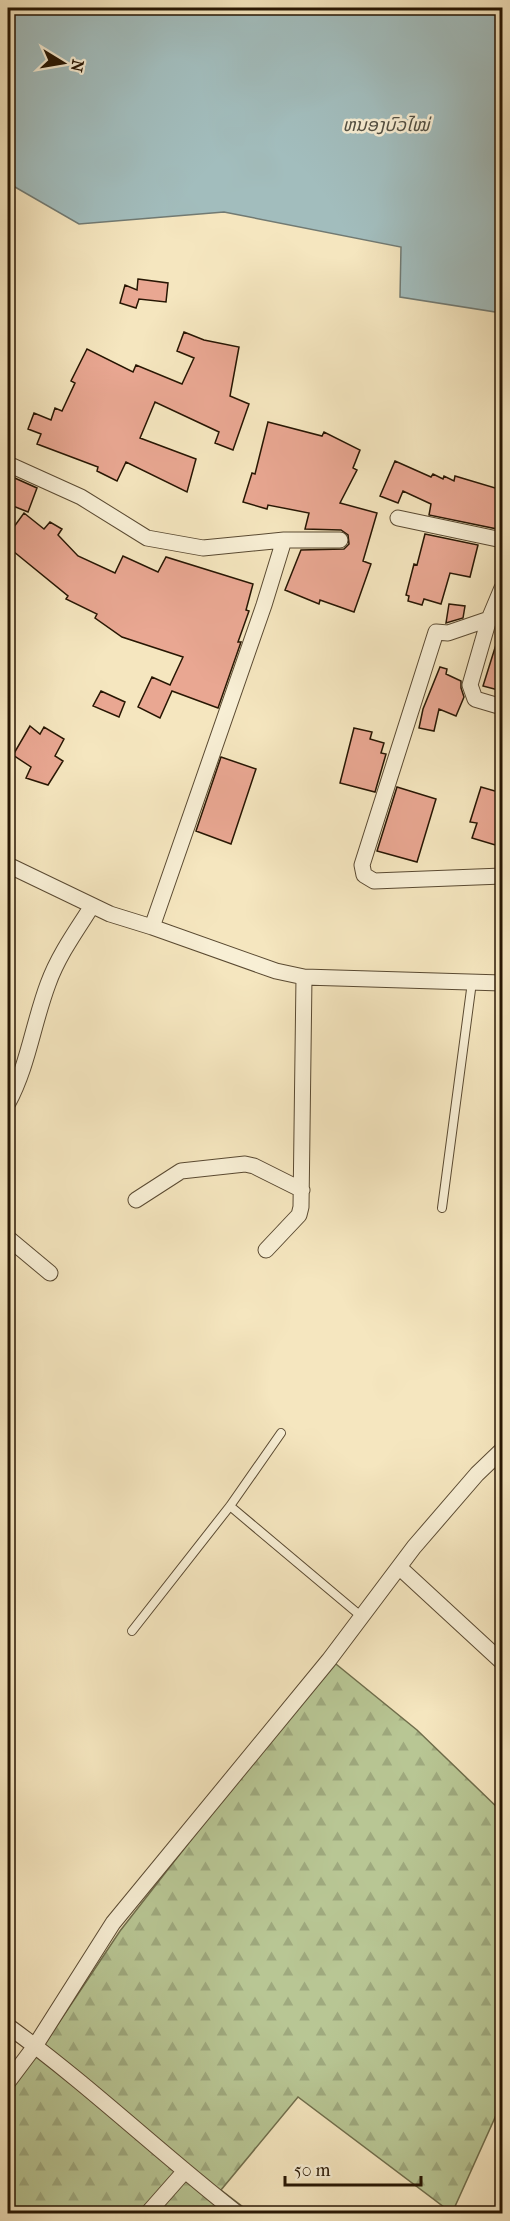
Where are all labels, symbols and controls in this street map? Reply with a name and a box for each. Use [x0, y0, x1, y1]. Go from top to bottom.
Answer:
north arrow [33, 33, 93, 93]
text: N [67, 58, 88, 74]
water label: ຫນອງບົວໄໝ່ [342, 115, 433, 136]
scale bar [285, 2149, 422, 2187]
text: 50 m [294, 2160, 331, 2181]

